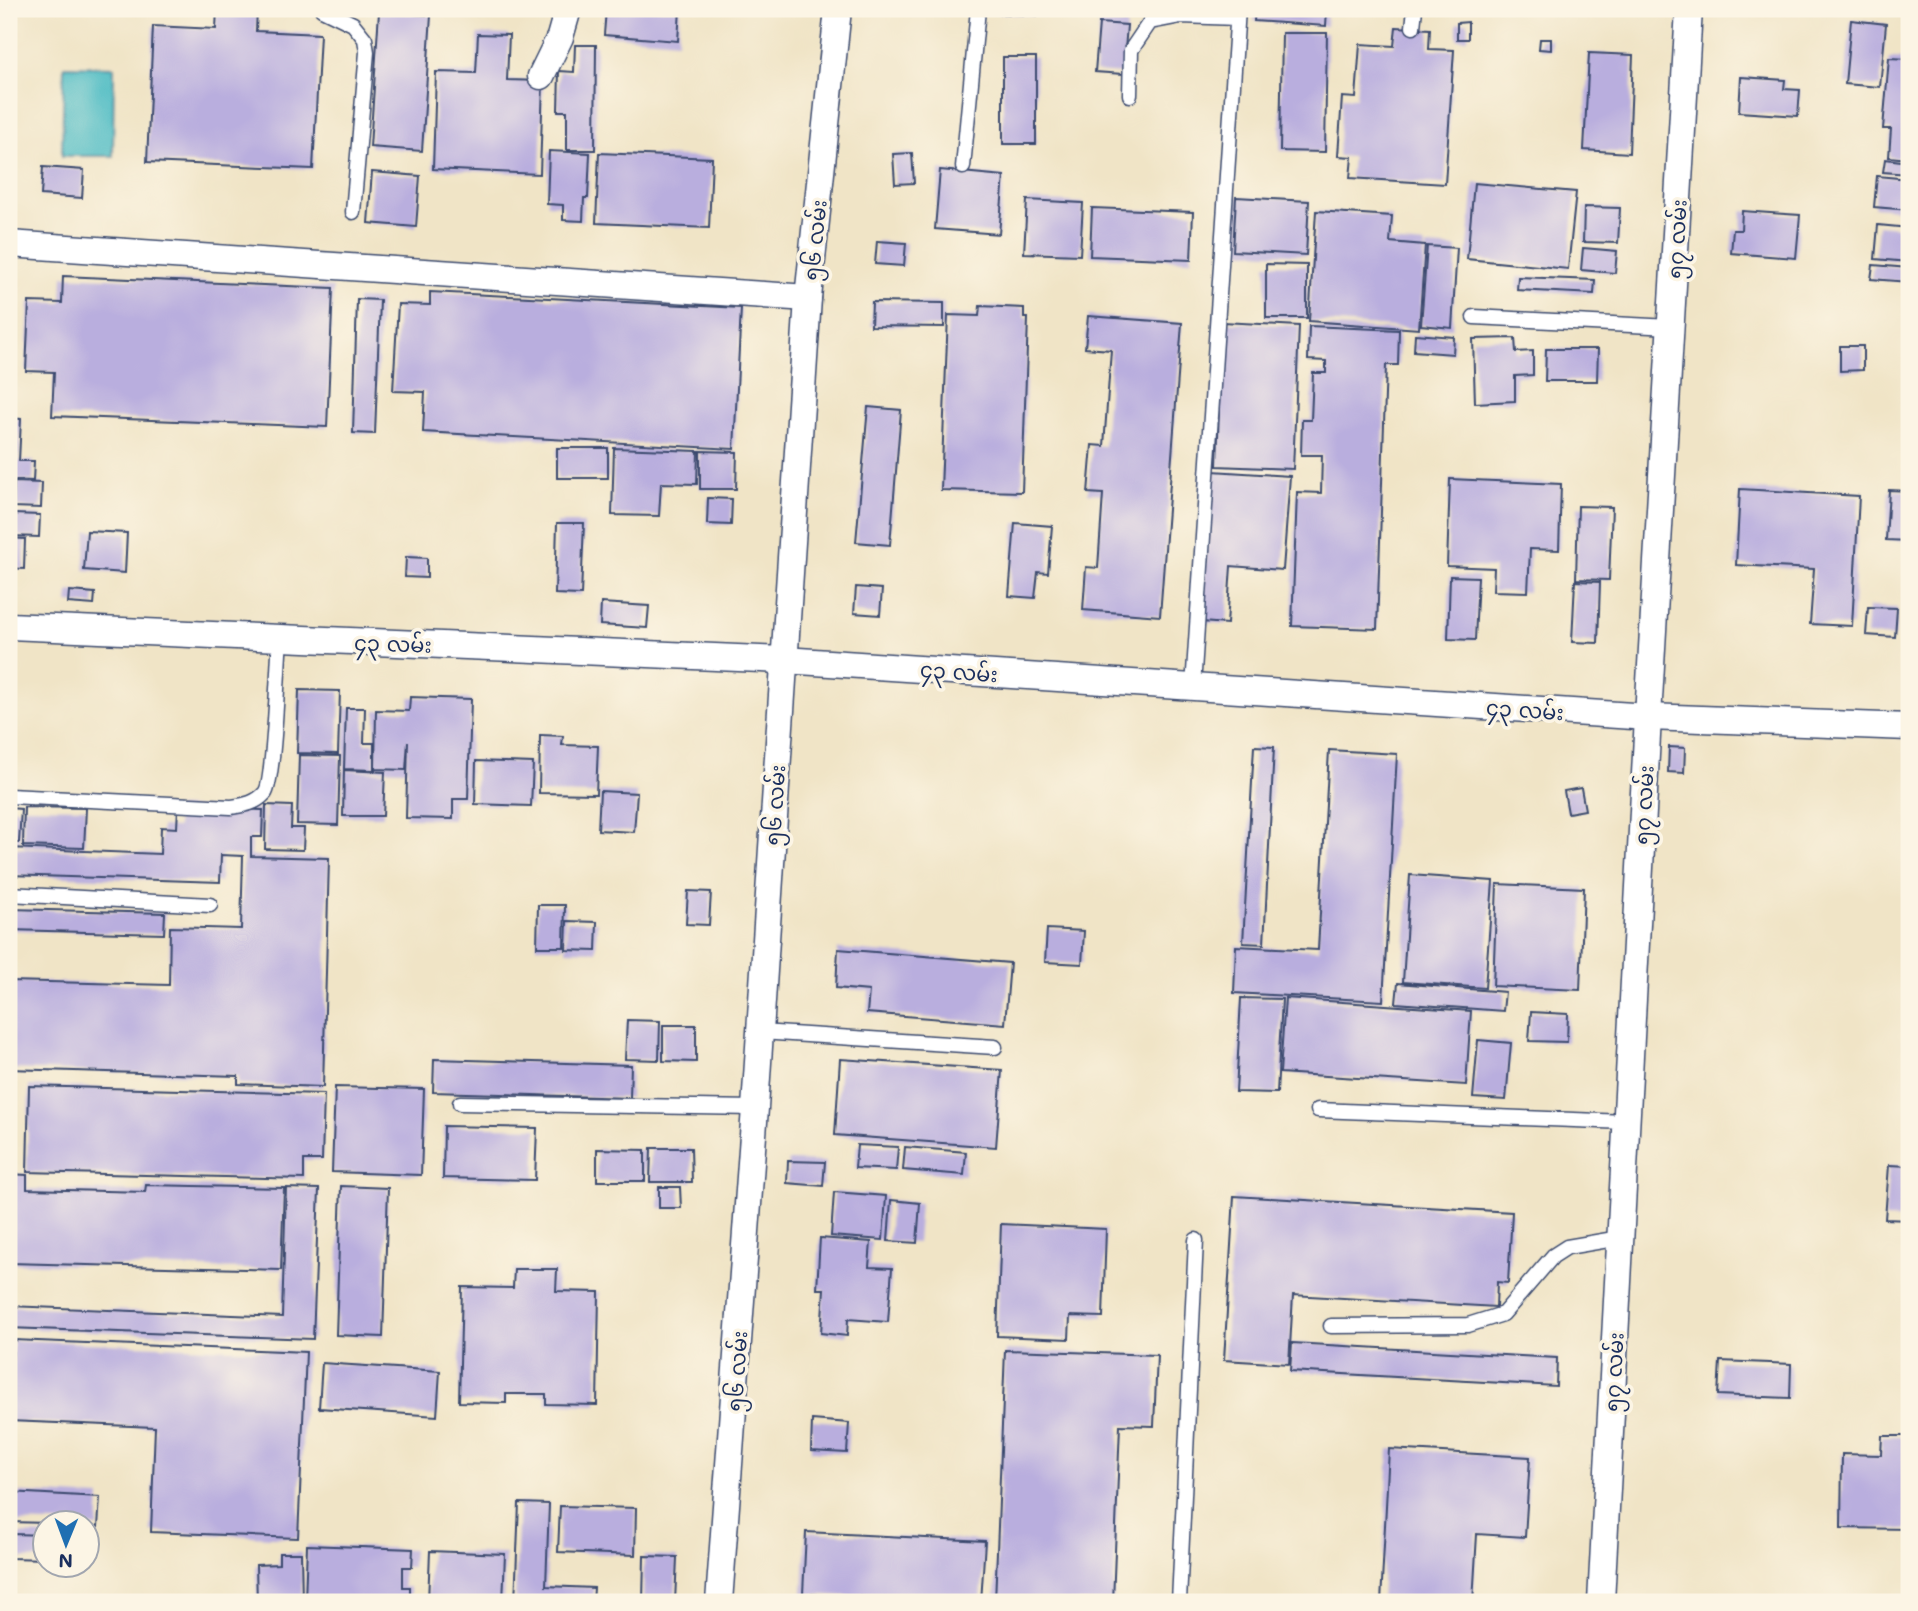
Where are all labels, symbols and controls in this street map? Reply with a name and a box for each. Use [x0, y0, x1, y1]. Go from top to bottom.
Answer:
street label: ၅၆ လမ်း [795, 198, 837, 282]
street label: ၅၇ လမ်း [1659, 199, 1697, 280]
street label: ၄၃ လမ်း [353, 627, 432, 663]
street label: ၄၃ လမ်း [919, 654, 999, 692]
street label: ၄၃ လမ်း [1485, 692, 1565, 730]
street label: ၅၆ လမ်း [757, 764, 795, 847]
street label: ၅၇ လမ်း [1626, 765, 1664, 846]
street label: ၅၆ လမ်း [719, 1330, 757, 1413]
street label: ၅၇ လမ်း [1596, 1332, 1634, 1413]
north arrow [32, 1510, 102, 1580]
text: N [58, 1549, 73, 1574]

